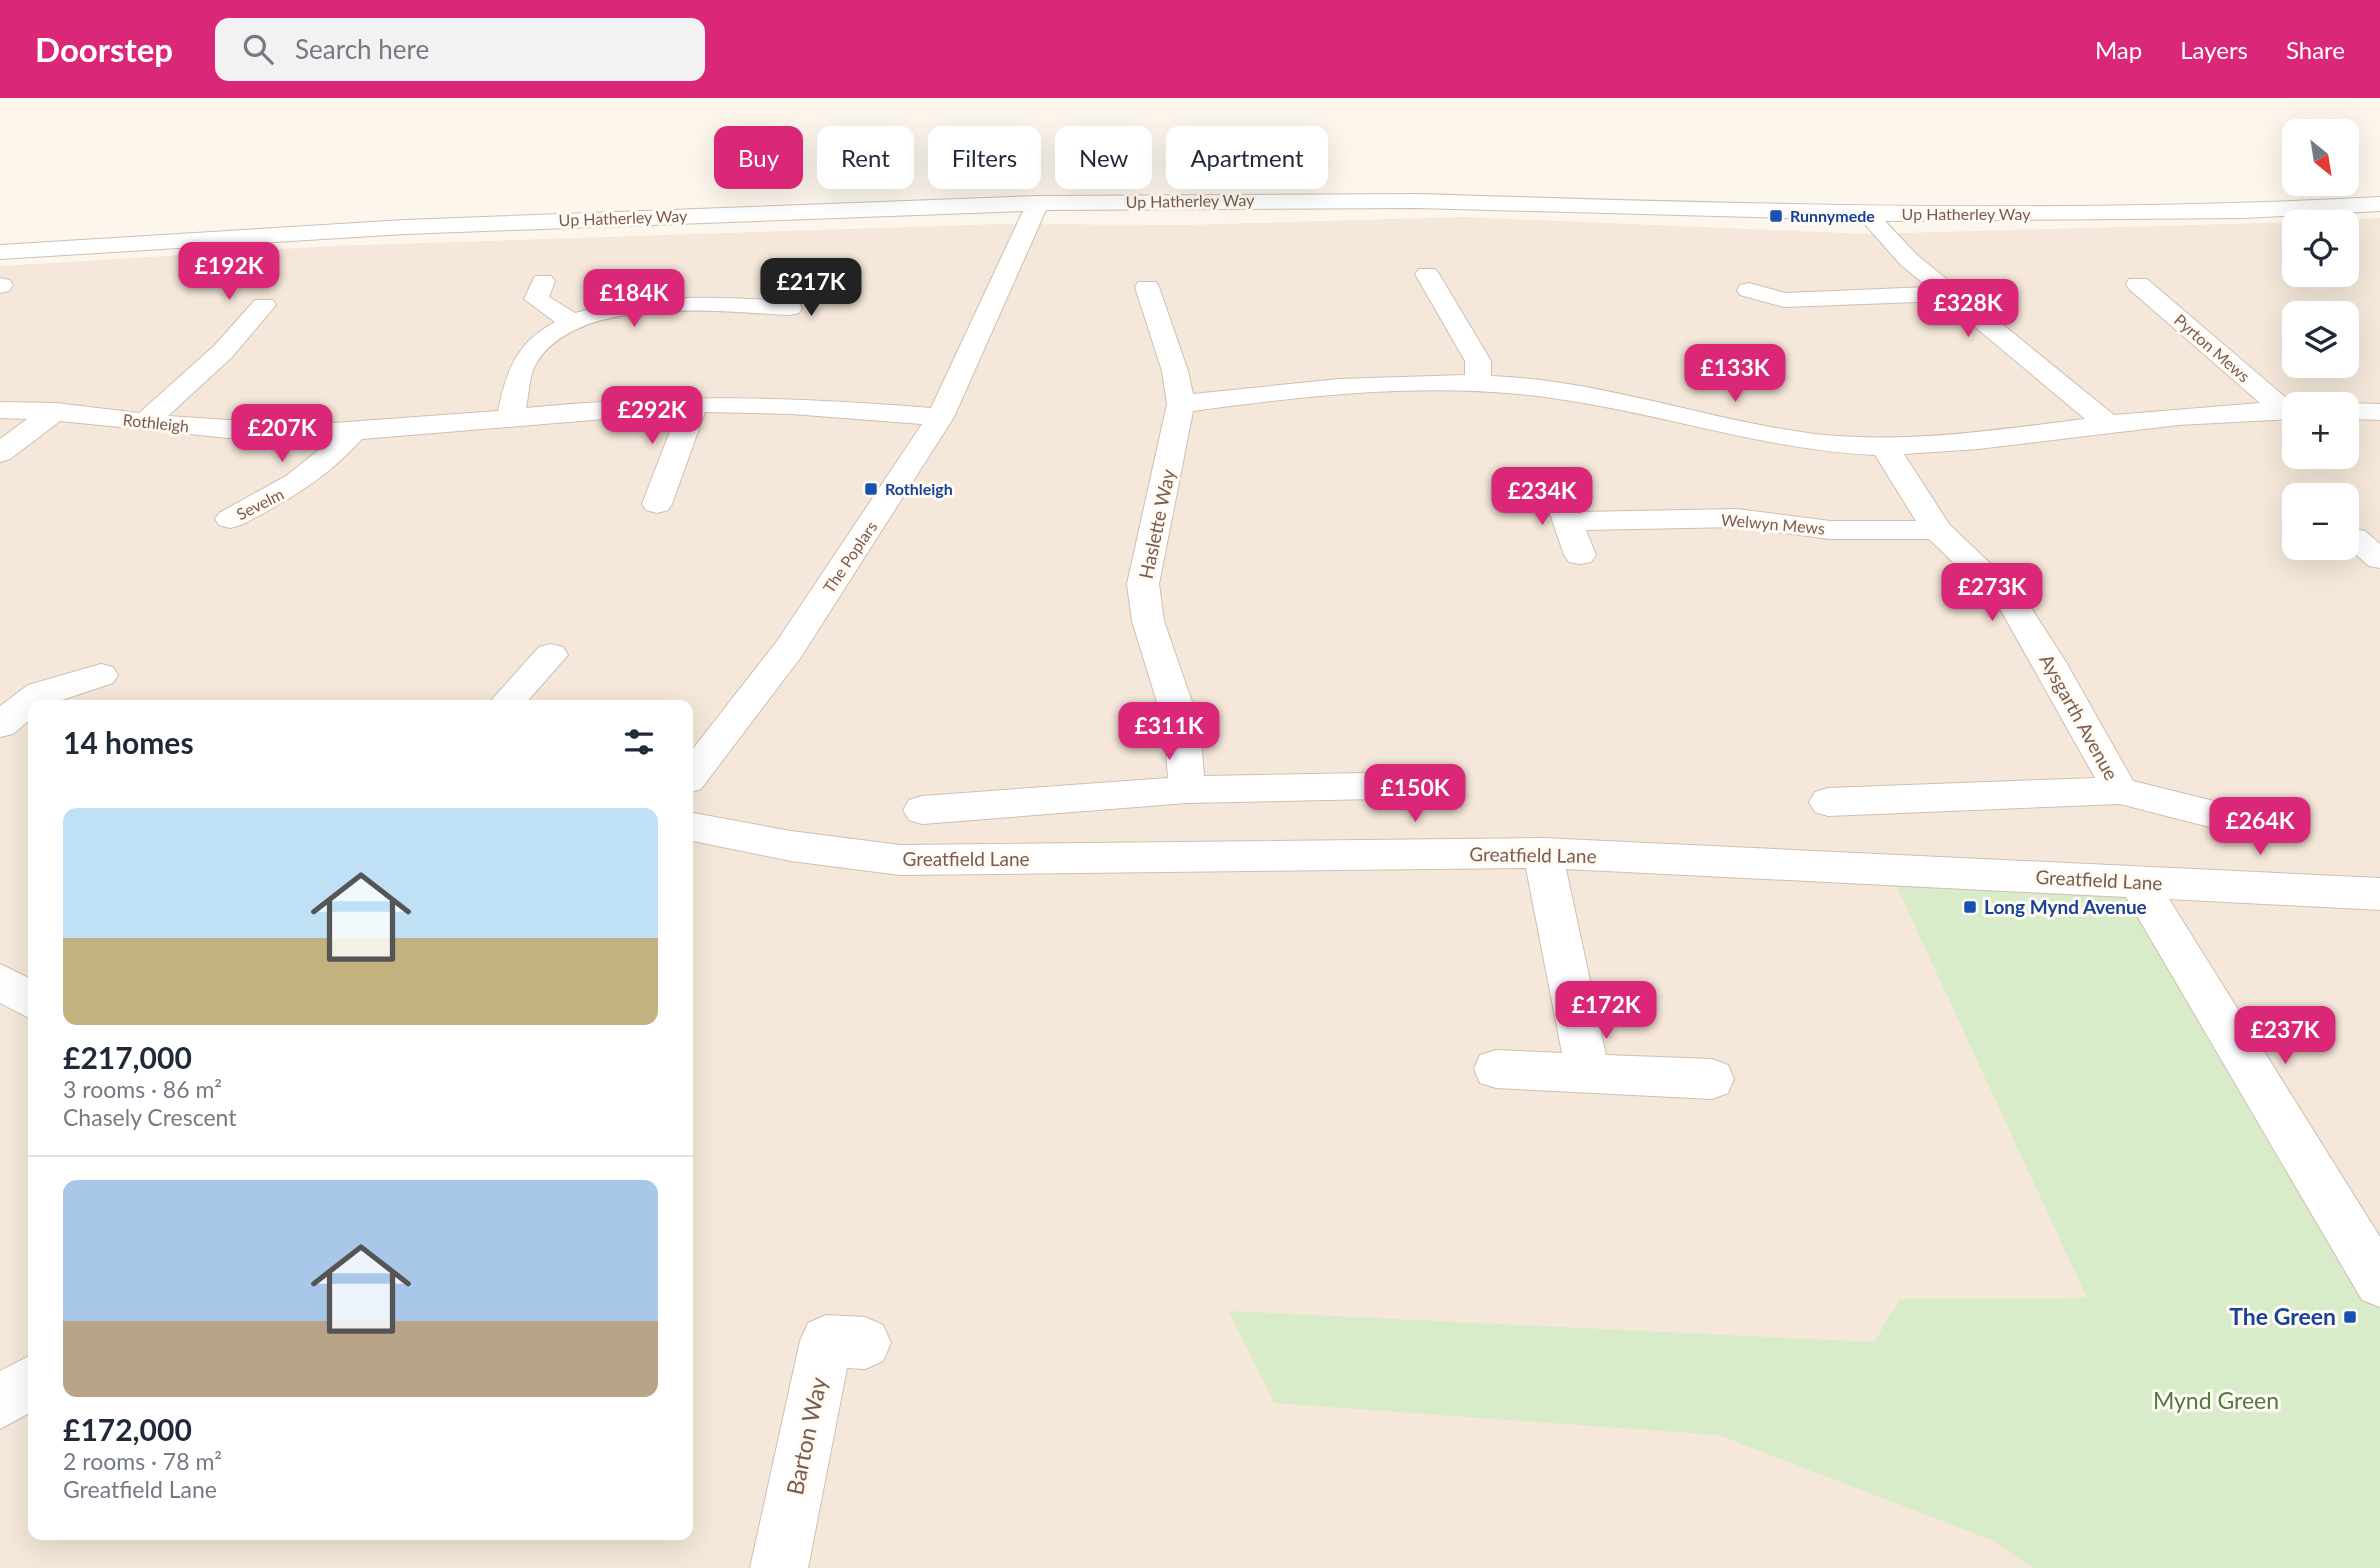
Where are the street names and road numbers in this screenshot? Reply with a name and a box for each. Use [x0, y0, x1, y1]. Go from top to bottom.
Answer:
street label: Up Hatherley Way [1125, 190, 1255, 211]
street label: Up Hatherley Way [1902, 204, 2031, 223]
street label: Up Hatherley Way [558, 206, 688, 229]
street label: Pyrton Mews [2171, 310, 2254, 386]
street label: Rothleigh [122, 410, 190, 435]
street label: Haslette Way [1134, 467, 1179, 581]
street label: Sevelm [233, 484, 287, 523]
street label: Welwyn Mews [1720, 509, 1826, 538]
street label: The Poplars [819, 517, 881, 596]
street label: Aysgarth Avenue [2035, 650, 2124, 784]
street label: Greatfield Lane [1469, 842, 1597, 867]
street label: Greatfield Lane [902, 847, 1030, 870]
street label: Greatfield Lane [2035, 865, 2163, 894]
street label: Barton Way [780, 1374, 832, 1497]

